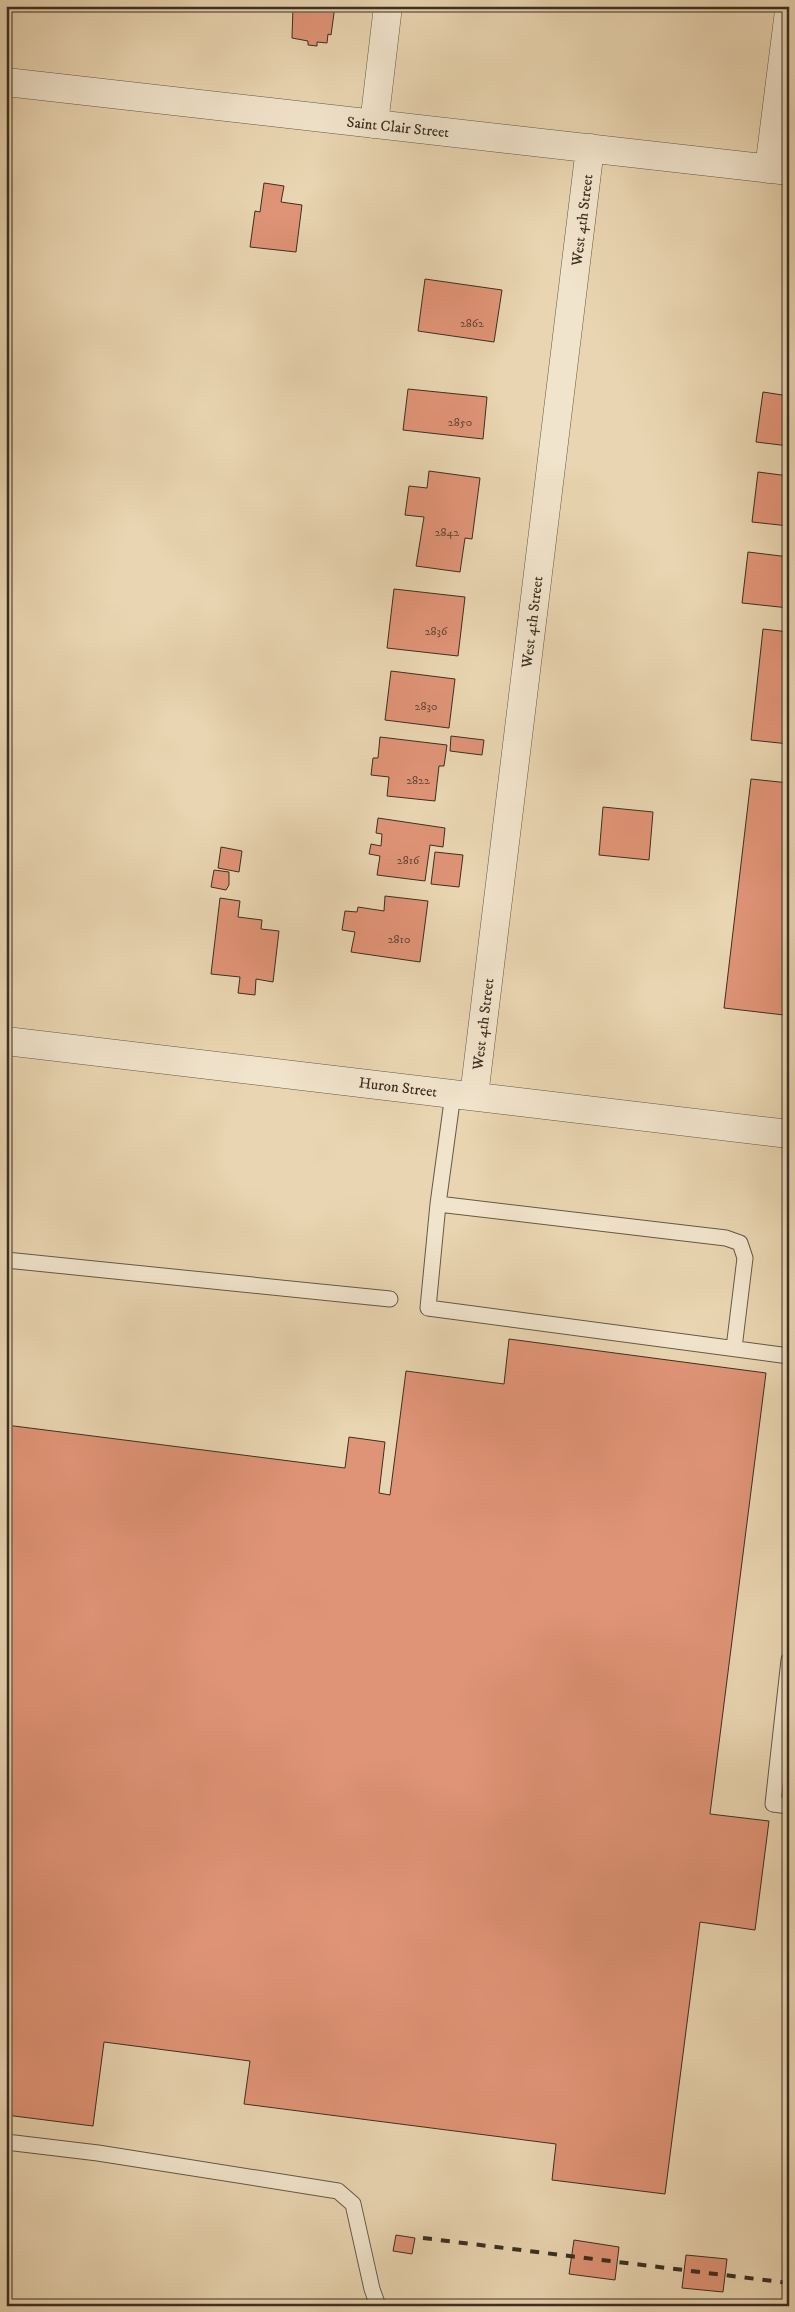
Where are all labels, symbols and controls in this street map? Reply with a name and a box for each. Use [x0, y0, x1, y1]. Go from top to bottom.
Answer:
street label: Saint Clair Street [346, 113, 450, 142]
street label: West 4th Street [567, 173, 598, 268]
house number: 2862 [460, 316, 484, 331]
house number: 2850 [448, 415, 472, 430]
house number: 2842 [435, 525, 459, 540]
street label: West 4th Street [517, 575, 548, 670]
house number: 2836 [425, 624, 448, 639]
house number: 2830 [415, 699, 437, 714]
house number: 2822 [406, 773, 430, 788]
house number: 2816 [397, 853, 420, 868]
house number: 2810 [388, 932, 410, 947]
street label: West 4th Street [468, 977, 499, 1072]
street label: Huron Street [358, 1073, 438, 1102]

